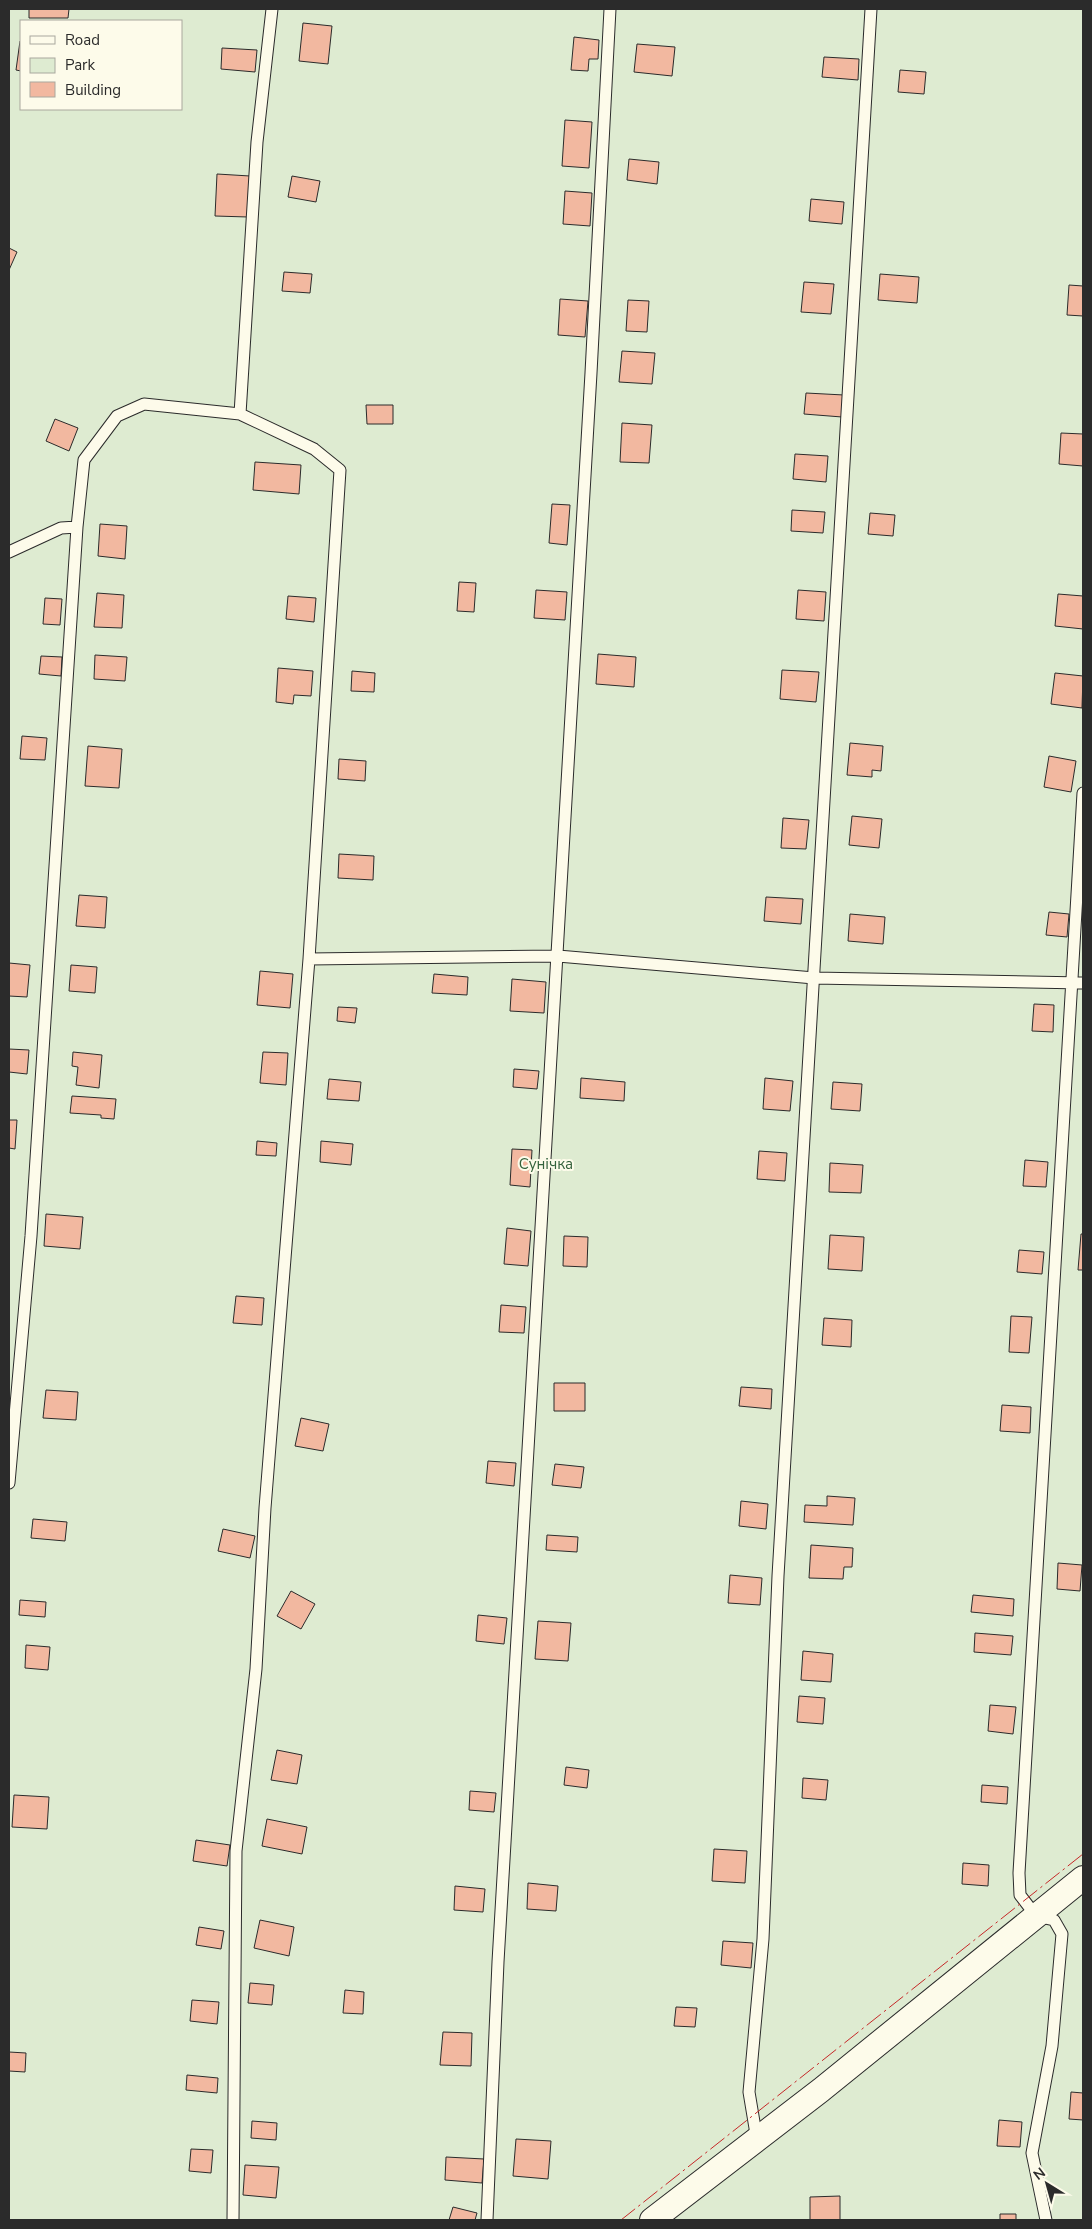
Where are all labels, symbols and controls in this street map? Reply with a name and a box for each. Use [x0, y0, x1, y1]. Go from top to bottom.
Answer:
legend [20, 20, 182, 110]
text: Road [65, 30, 100, 50]
text: Park [65, 55, 95, 75]
text: Building [65, 80, 121, 100]
park label: Сунічка [519, 1154, 573, 1174]
north arrow [1022, 2159, 1072, 2209]
text: N [1030, 2163, 1049, 2185]

